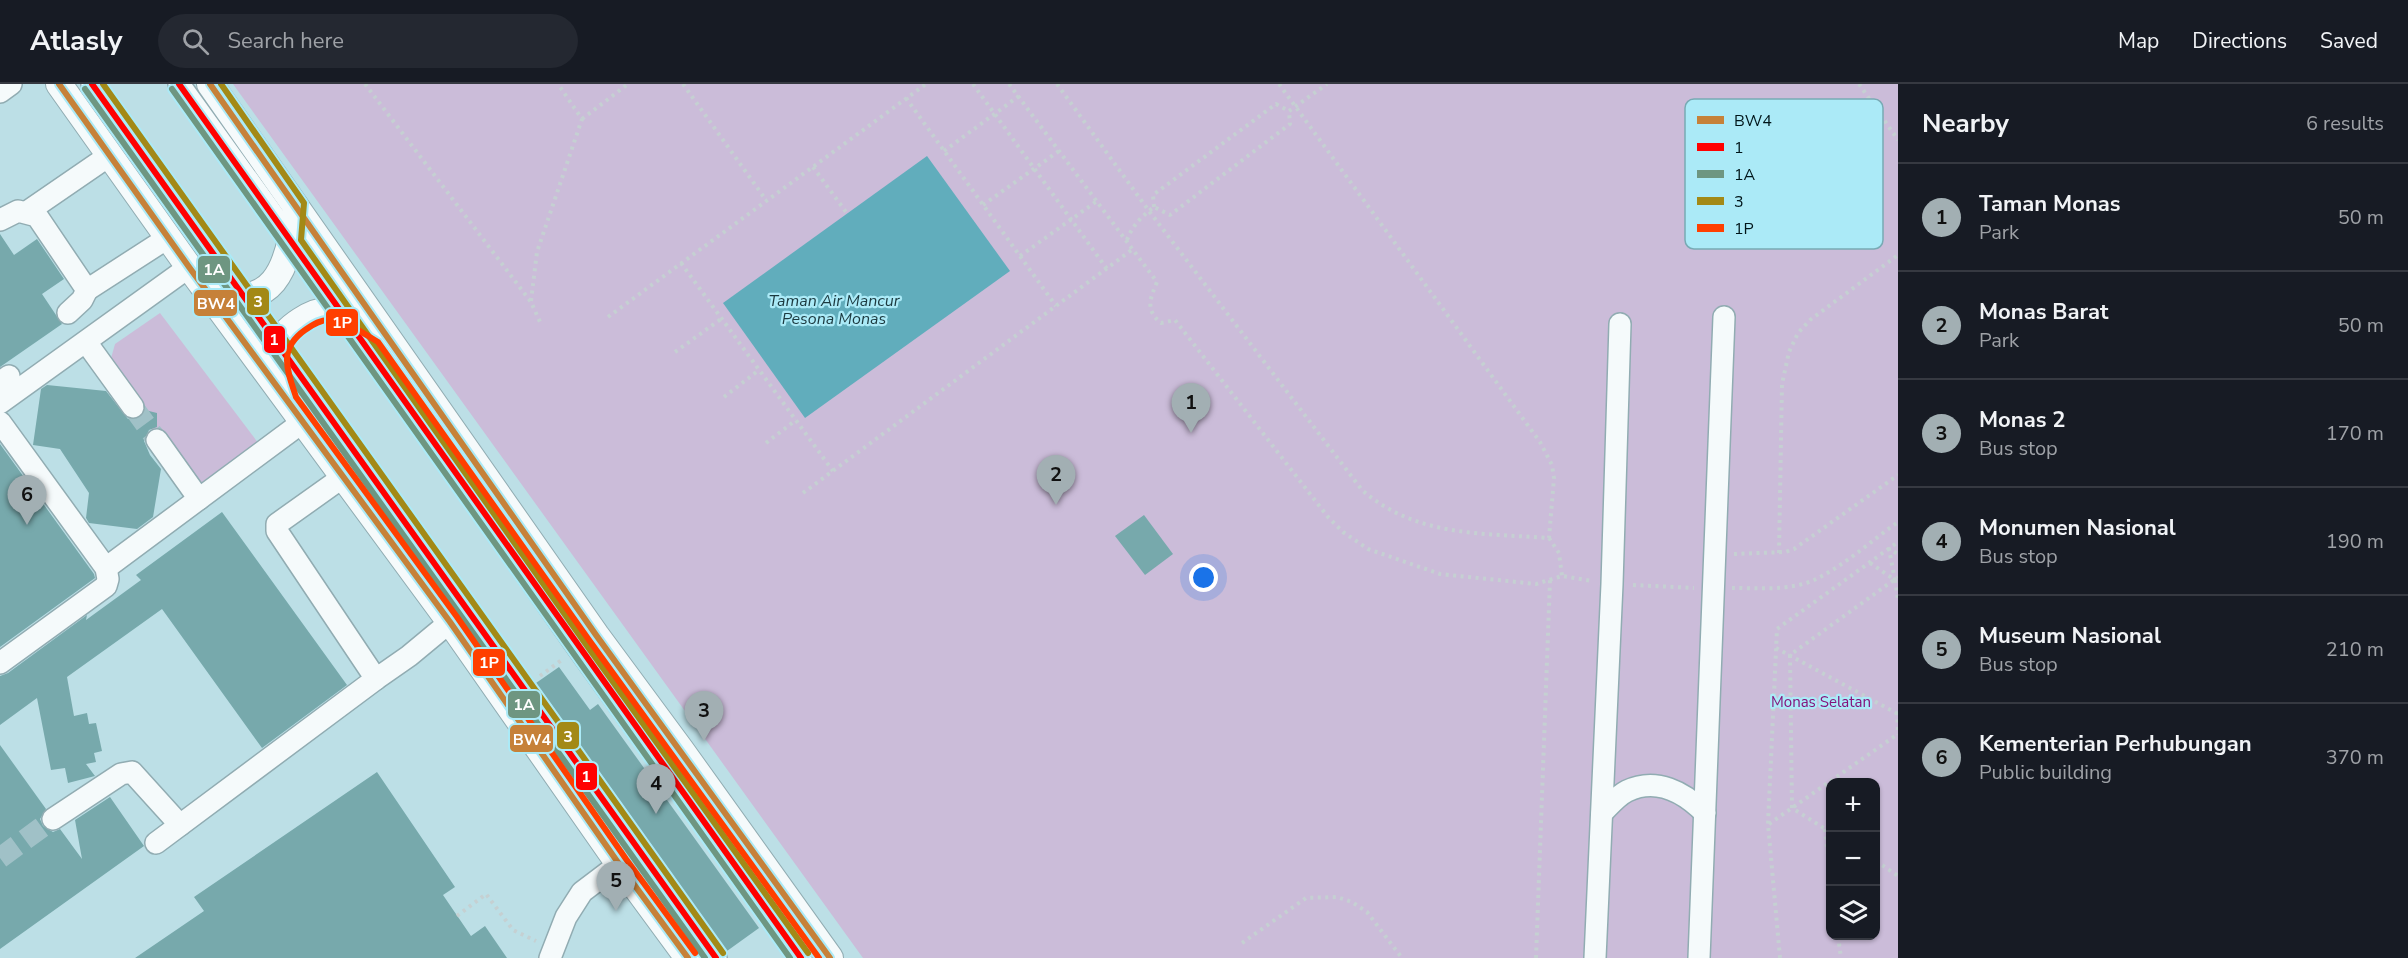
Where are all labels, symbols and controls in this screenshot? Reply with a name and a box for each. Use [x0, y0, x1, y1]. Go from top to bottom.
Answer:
search box [158, 14, 578, 68]
text: Atlasly [30, 22, 122, 60]
icon: search [179, 25, 212, 58]
text: Search here [227, 26, 344, 56]
text: Map [2118, 27, 2159, 55]
text: Directions [2192, 27, 2287, 55]
text: Saved [2320, 27, 2378, 55]
legend [1685, 99, 1883, 249]
text: Nearby [1922, 106, 2009, 141]
text: BW4 [1734, 110, 1772, 132]
text: 6 results [2306, 110, 2384, 137]
text: 1 [1734, 137, 1744, 159]
text: 1A [1734, 164, 1756, 186]
text: Taman Monas [1979, 189, 2121, 219]
text: 3 [1734, 191, 1744, 213]
text: 1 [1936, 204, 1948, 231]
text: 50 m [2338, 204, 2384, 231]
text: 1P [1734, 218, 1754, 240]
text: Park [1979, 219, 2019, 246]
line badge: 1A [197, 255, 231, 284]
text: 1A [203, 259, 225, 281]
line badge: 3 [246, 287, 270, 316]
line badge: BW4 [193, 289, 238, 317]
water label: Taman Air Mancur Pesona Monas [769, 290, 901, 330]
text: 3 [253, 291, 263, 313]
text: BW4 [197, 293, 236, 315]
text: Monas Barat [1979, 297, 2109, 327]
line badge: 1P [325, 308, 359, 337]
text: 1P [332, 312, 352, 334]
text: 2 [1936, 312, 1948, 339]
text: 50 m [2338, 312, 2384, 339]
line badge: 1 [263, 325, 286, 354]
text: Park [1979, 327, 2019, 354]
text: 1 [269, 329, 279, 351]
pin: 1 [1172, 384, 1210, 433]
text: Monas 2 [1979, 405, 2066, 435]
text: 3 [1936, 420, 1948, 447]
text: 170 m [2326, 420, 2384, 447]
text: Bus stop [1979, 435, 2058, 462]
pin: 2 [1036, 456, 1076, 505]
pin: 6 [8, 476, 46, 525]
text: Monumen Nasional [1979, 513, 2176, 543]
text: 4 [1936, 528, 1948, 555]
text: 190 m [2326, 528, 2384, 555]
text: Bus stop [1979, 543, 2058, 570]
your location [1189, 563, 1218, 592]
text: Museum Nasional [1979, 621, 2161, 651]
text: 5 [1936, 636, 1948, 663]
text: 210 m [2326, 636, 2384, 663]
line badge: 1P [472, 648, 506, 677]
text: Bus stop [1979, 651, 2058, 678]
text: 1P [479, 652, 499, 674]
line badge: 1A [507, 690, 541, 719]
pin: 3 [684, 692, 724, 741]
park label: Monas Selatan [1771, 692, 1871, 712]
text: 1A [513, 694, 535, 716]
line badge: 3 [556, 721, 580, 750]
line badge: BW4 [509, 724, 554, 753]
text: 3 [563, 726, 573, 748]
text: BW4 [513, 729, 552, 751]
text: Kementerian Perhubungan [1979, 729, 2252, 759]
text: 6 [1936, 744, 1948, 771]
text: 370 m [2326, 744, 2384, 771]
text: Public building [1979, 759, 2112, 786]
line badge: 1 [575, 762, 598, 791]
pin: 4 [636, 764, 676, 814]
text: 1 [581, 766, 591, 788]
map controls [1826, 778, 1880, 940]
button: + [1826, 778, 1880, 832]
button: − [1826, 832, 1880, 886]
pin: 5 [596, 862, 636, 911]
button: layers [1826, 886, 1880, 940]

